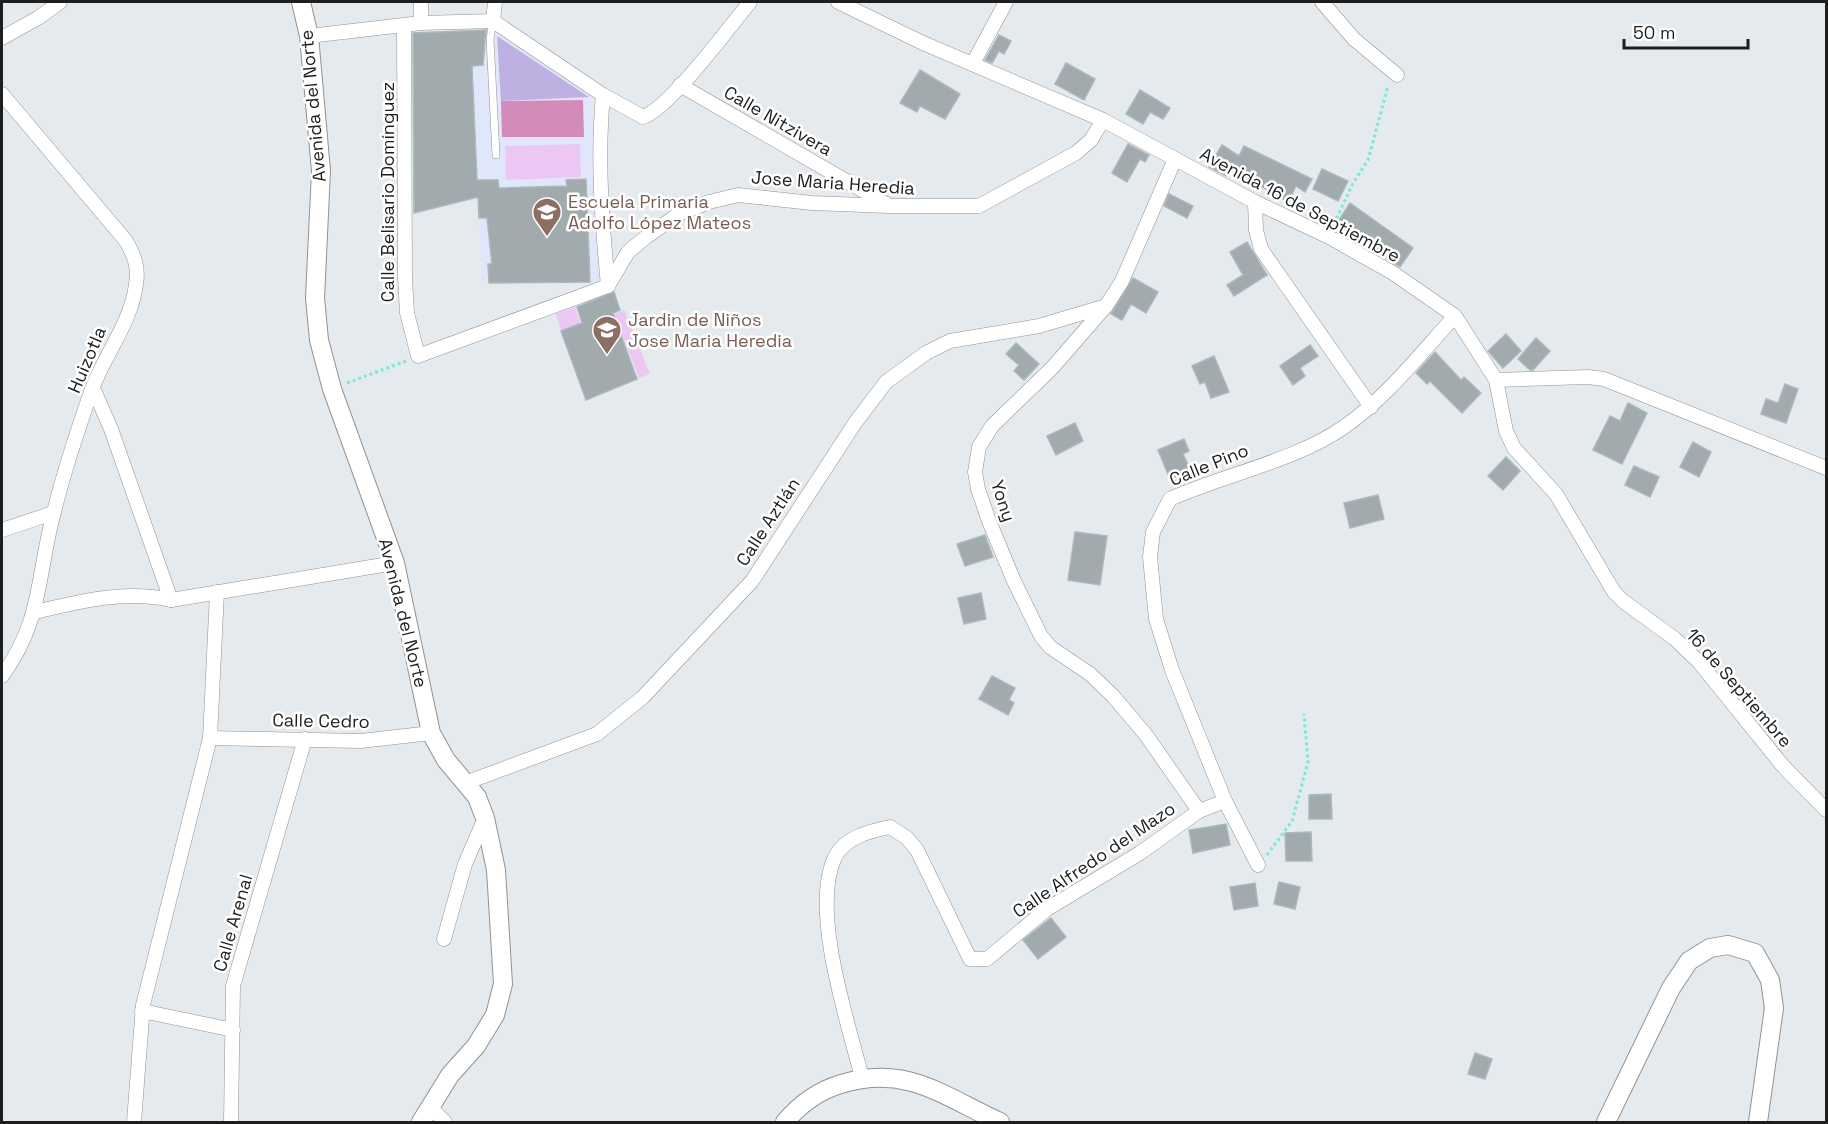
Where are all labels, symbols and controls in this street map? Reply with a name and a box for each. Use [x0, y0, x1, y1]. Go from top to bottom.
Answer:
scale bar [1624, 12, 1748, 50]
text: 50 m [1633, 21, 1675, 44]
street label: Avenida del Norte [294, 29, 331, 183]
street label: Calle Nitzivera [720, 80, 837, 161]
street label: Calle Belisario Domínguez [376, 82, 399, 302]
street label: Avenida 16 de Septiembre [1196, 142, 1404, 267]
street label: Jose Maria Heredia [750, 165, 916, 200]
place label: Escuela Primaria Adolfo López Mateos [568, 190, 751, 234]
school or university icon: Escuela Primaria Adolfo López Mateos [531, 196, 563, 238]
place label: Jardin de Niños Jose Maria Heredia [628, 308, 792, 352]
school or university icon: Jardin de Niños Jose Maria Heredia [591, 314, 623, 356]
street label: Huizotla [62, 323, 111, 397]
street label: Calle Pino [1166, 438, 1252, 491]
street label: Calle Aztlán [731, 473, 805, 570]
street label: Yony [986, 477, 1021, 525]
street label: Avenida del Norte [374, 536, 433, 690]
street label: 16 de Septiembre [1681, 623, 1797, 752]
street label: Calle Cedro [272, 708, 370, 733]
street label: Calle Alfredo del Mazo [1008, 797, 1179, 923]
street label: Calle Arenal [208, 872, 257, 974]

